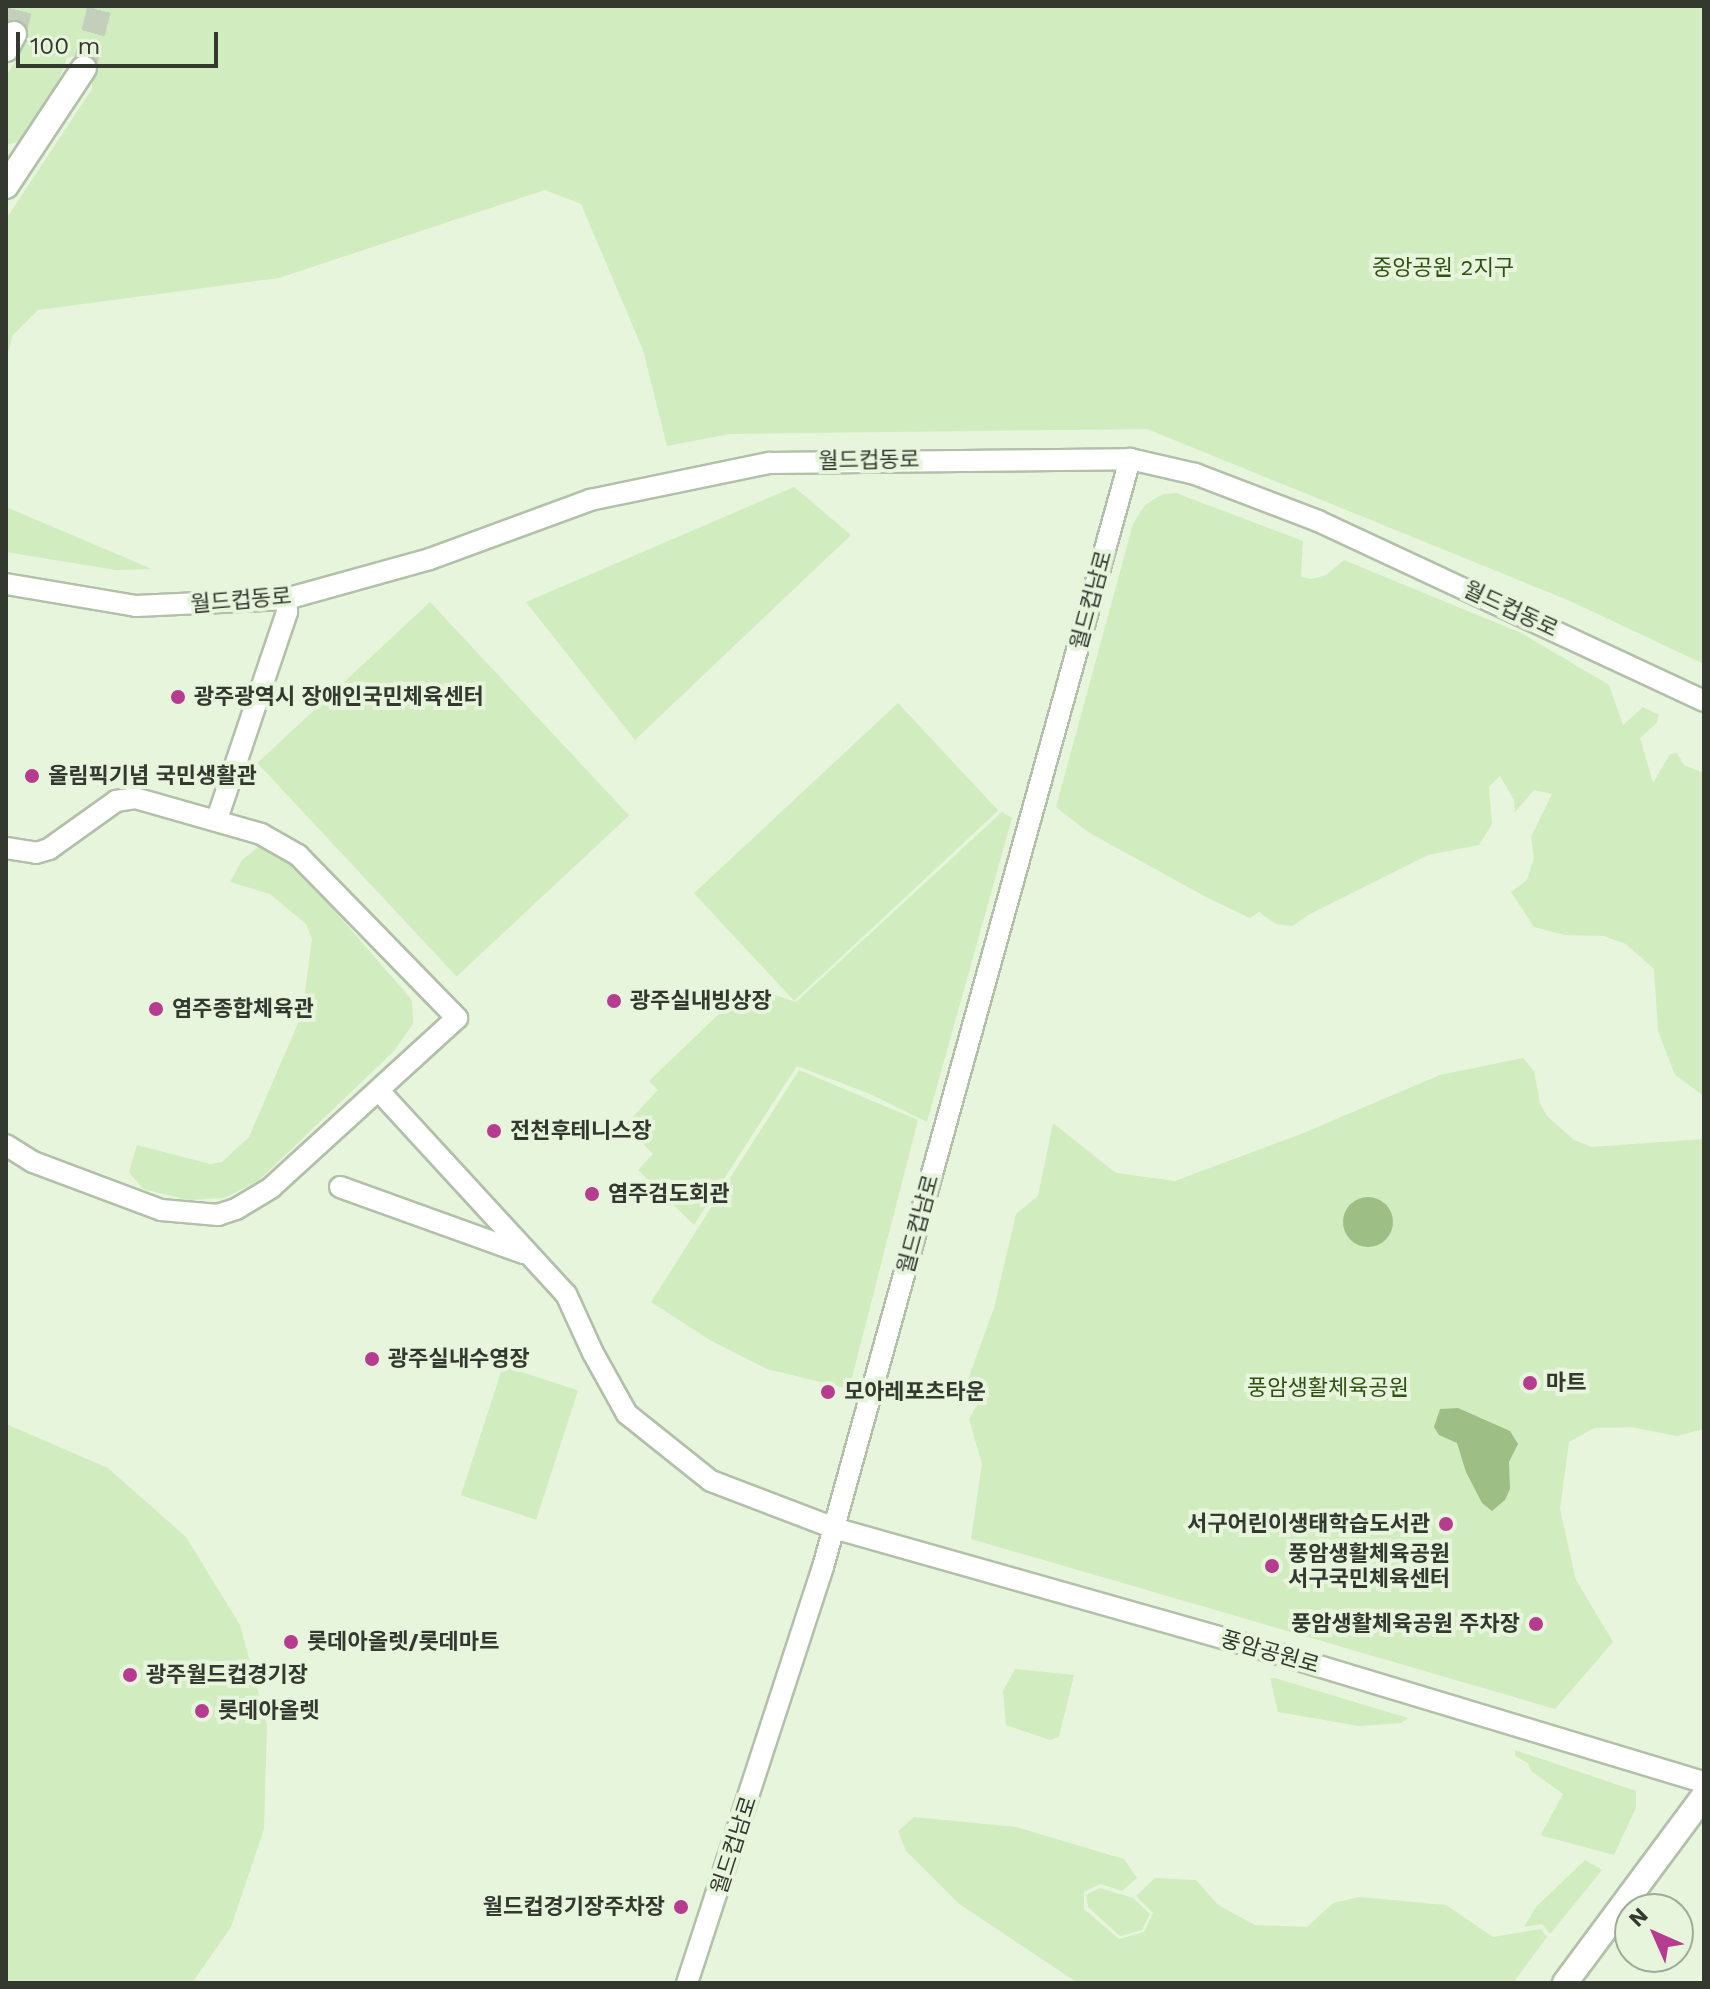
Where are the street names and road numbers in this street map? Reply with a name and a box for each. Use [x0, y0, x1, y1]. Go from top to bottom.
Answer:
street label: 월드컵동로 [818, 446, 920, 474]
street label: 월드컵남로 [1065, 548, 1117, 652]
street label: 월드컵동로 [1460, 576, 1562, 642]
street label: 월드컵동로 [189, 582, 293, 618]
street label: 월드컵남로 [892, 1172, 944, 1276]
street label: 풍암공원로 [1218, 1625, 1322, 1679]
street label: 월드컵남로 [706, 1793, 762, 1897]

